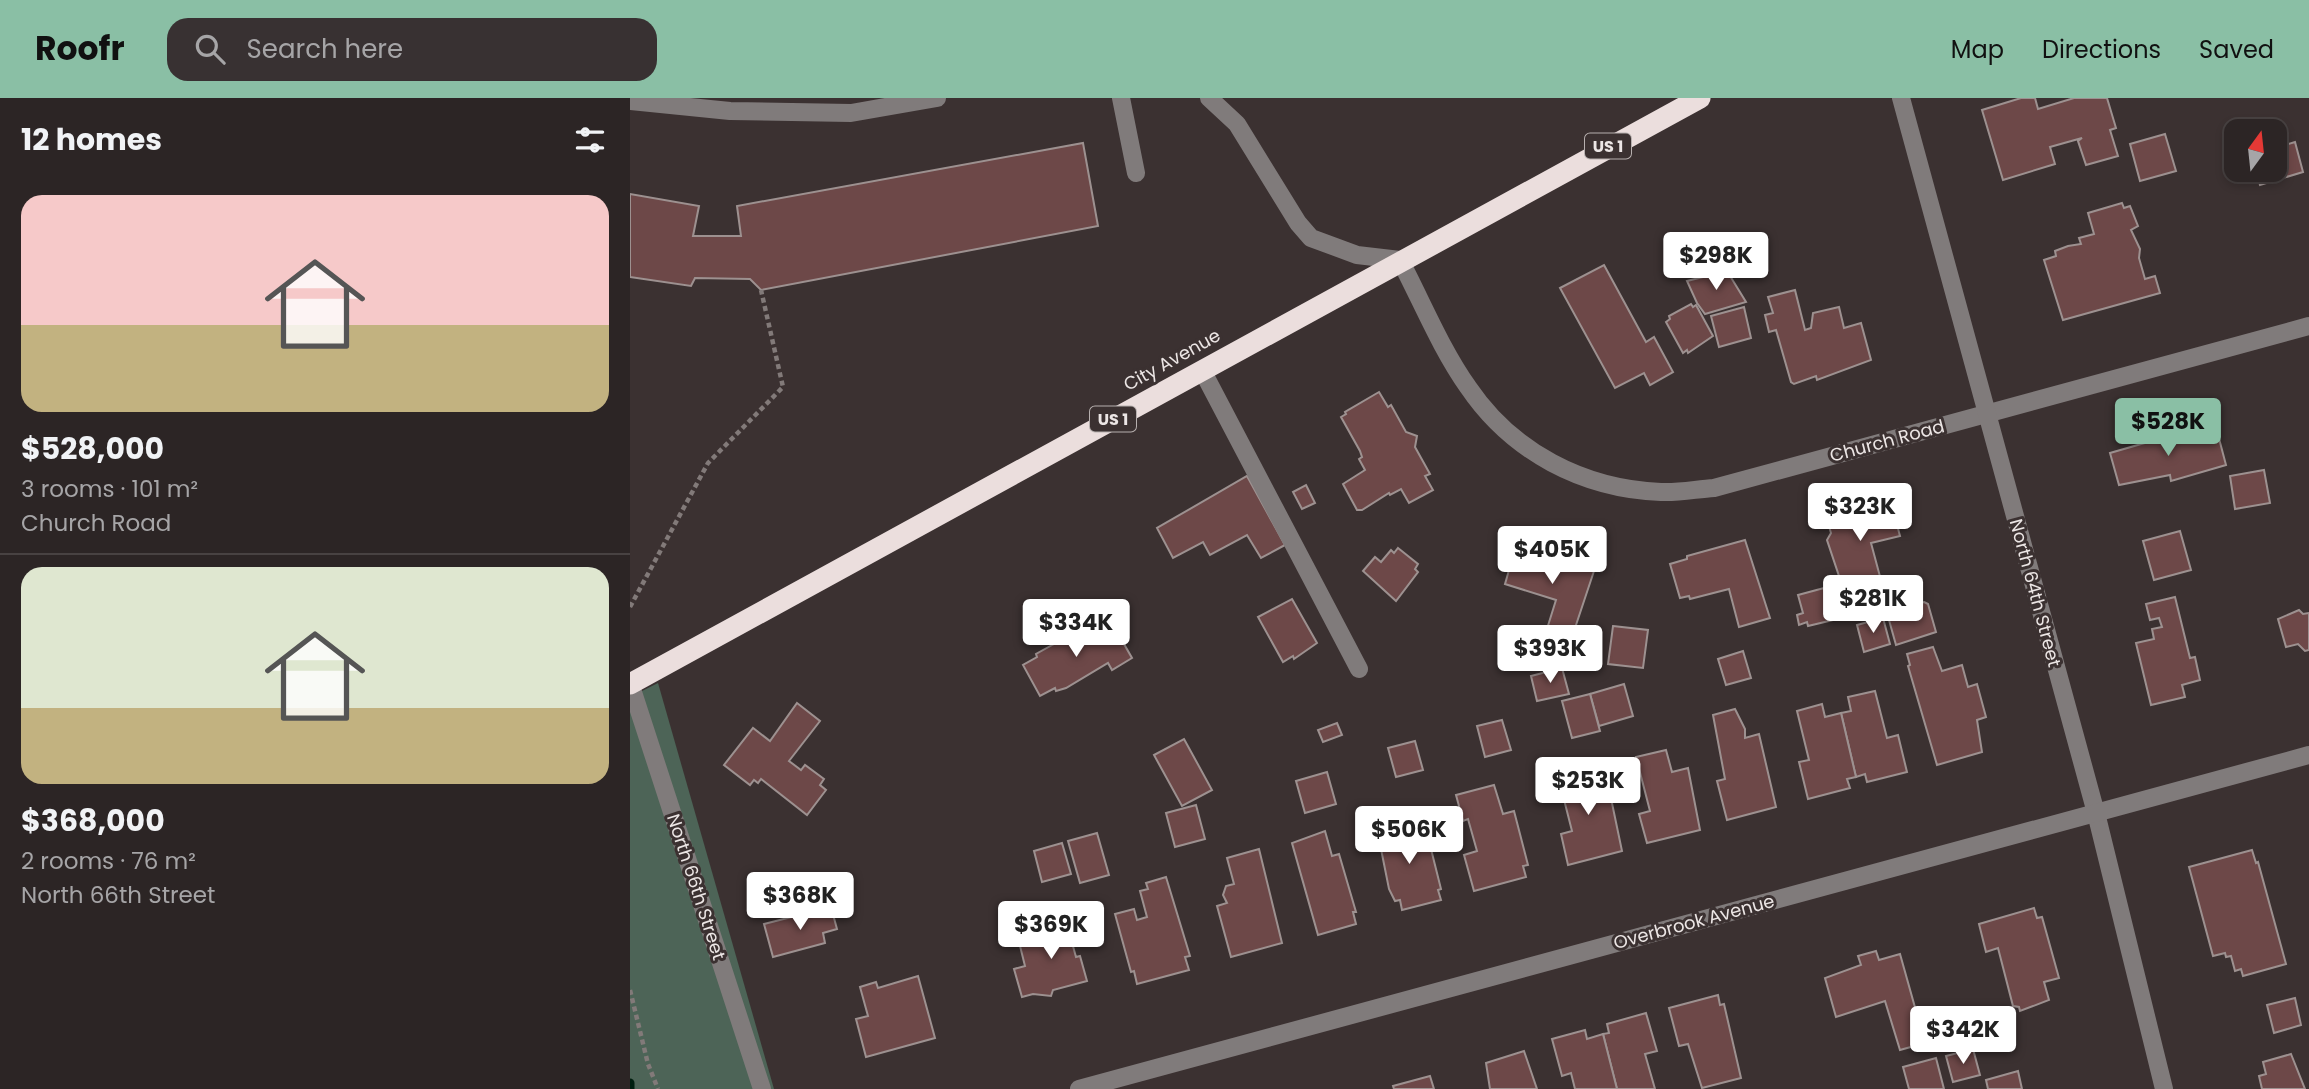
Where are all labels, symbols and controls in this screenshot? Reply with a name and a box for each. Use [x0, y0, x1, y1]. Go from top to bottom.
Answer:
search box [167, 18, 657, 81]
text: Roofr [35, 25, 125, 72]
icon: search [191, 30, 229, 68]
text: Search here [247, 31, 403, 67]
text: Map [1951, 33, 2004, 66]
text: Directions [2042, 33, 2161, 66]
text: Saved [2199, 33, 2274, 66]
text: 12 homes [21, 118, 162, 161]
north arrow [2224, 119, 2287, 182]
map controls [2224, 119, 2287, 182]
icon: filters [571, 121, 609, 159]
road number: US 1 [1585, 134, 1631, 158]
pin: $298K [1667, 232, 1765, 292]
text: $298K [1679, 239, 1753, 271]
icon: home [252, 241, 378, 367]
street label: City Avenue [1119, 323, 1225, 397]
pin: $528K [2119, 398, 2217, 458]
text: $528K [2131, 405, 2205, 437]
road number: US 1 [1090, 406, 1136, 432]
street label: Church Road [1827, 413, 1947, 468]
text: $528,000 [21, 427, 164, 470]
text: 3 rooms · 101 m² [21, 473, 198, 505]
pin: $323K [1811, 484, 1909, 543]
text: $323K [1824, 490, 1896, 522]
text: Church Road [21, 507, 171, 539]
street label: North 64th Street [2004, 516, 2067, 670]
pin: $405K [1503, 526, 1601, 586]
text: $405K [1514, 533, 1590, 565]
pin: $281K [1824, 575, 1922, 635]
text: $281K [1839, 582, 1907, 614]
pin: $334K [1027, 600, 1125, 659]
text: $334K [1039, 606, 1113, 638]
icon: home [252, 613, 378, 739]
pin: $393K [1501, 626, 1599, 685]
text: $393K [1513, 632, 1587, 664]
pin: $253K [1539, 758, 1637, 817]
text: $253K [1551, 764, 1625, 796]
text: $368,000 [21, 799, 165, 842]
pin: $506K [1360, 806, 1458, 866]
street label: North 66th Street [661, 811, 732, 963]
text: $506K [1371, 813, 1447, 845]
text: 2 rooms · 76 m² [21, 845, 196, 877]
pin: $368K [751, 872, 849, 932]
text: North 66th Street [21, 879, 216, 911]
text: $368K [763, 879, 837, 911]
street label: Overbrook Avenue [1611, 888, 1777, 955]
pin: $369K [1002, 902, 1100, 961]
text: $369K [1014, 908, 1088, 940]
pin: $342K [1914, 1006, 2012, 1066]
text: $342K [1926, 1013, 2000, 1045]

